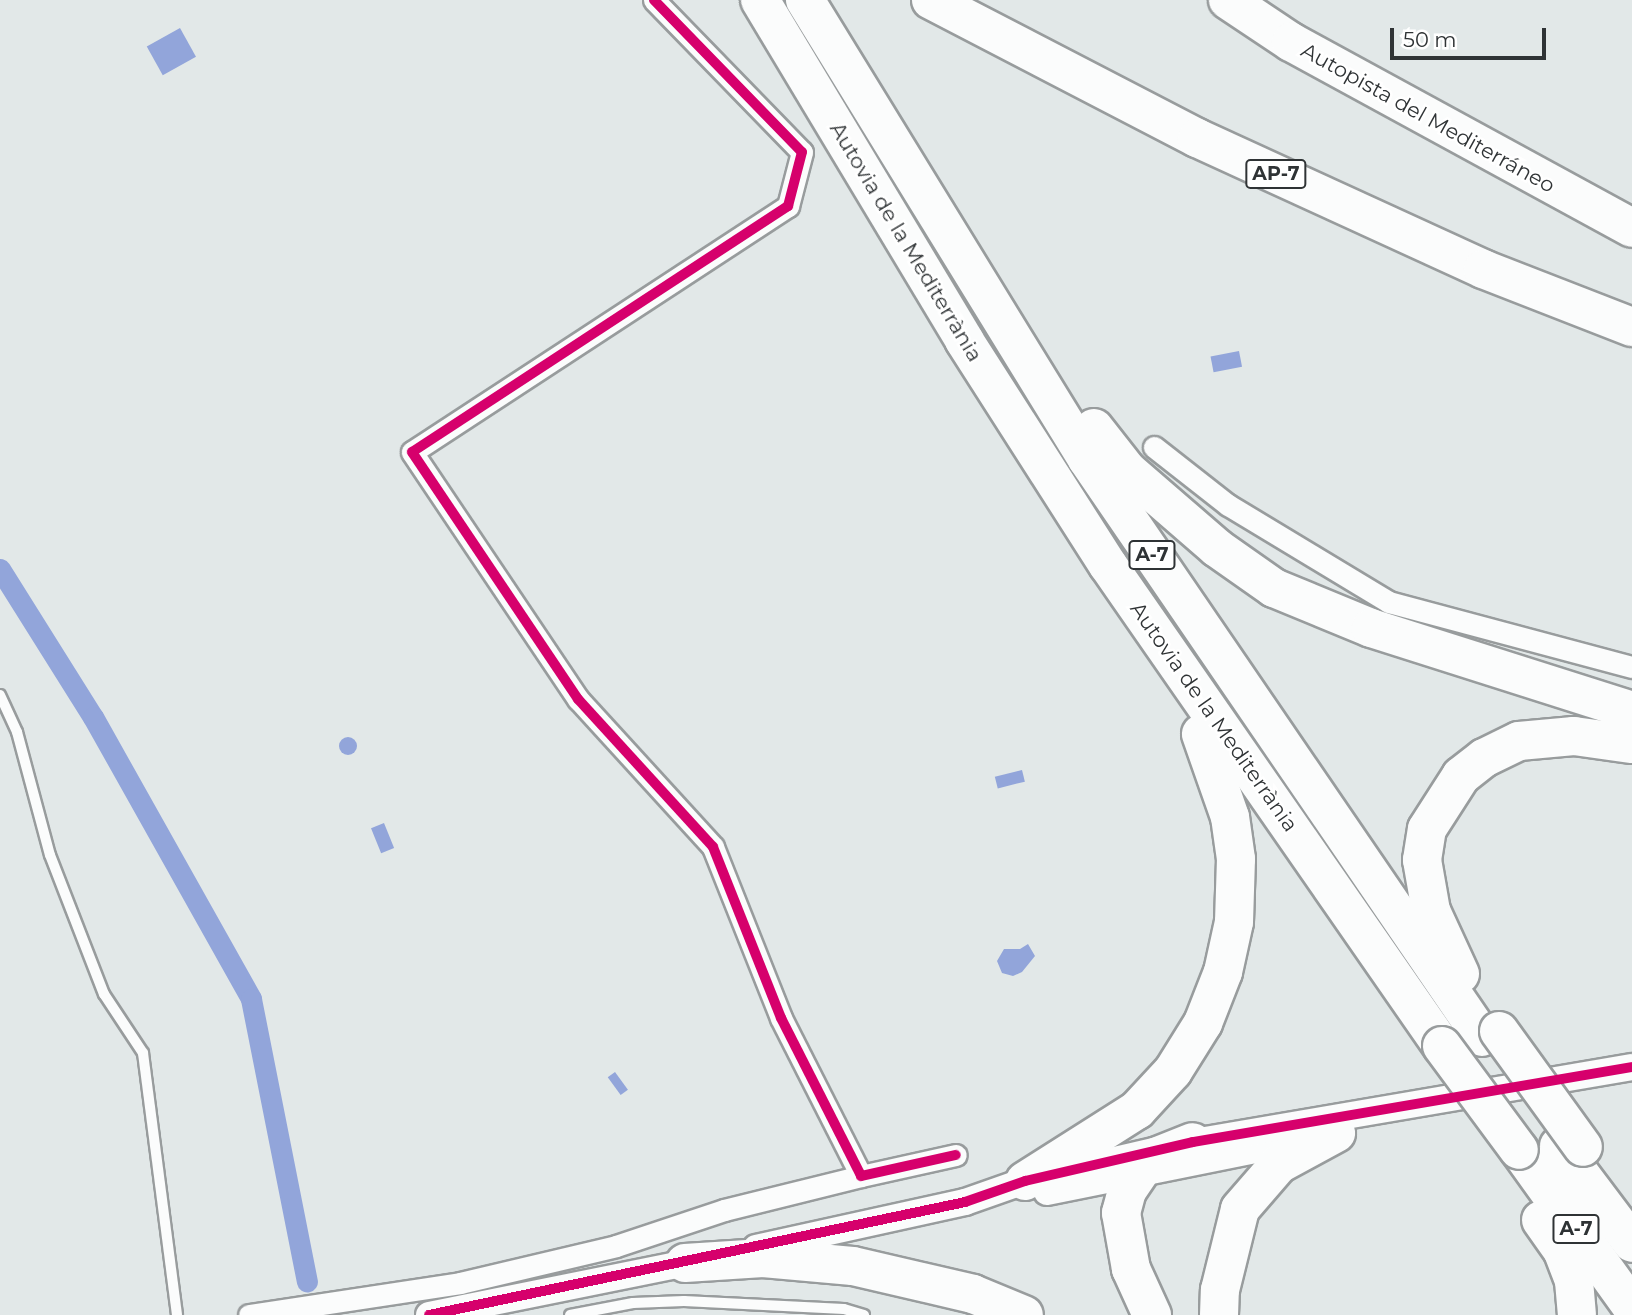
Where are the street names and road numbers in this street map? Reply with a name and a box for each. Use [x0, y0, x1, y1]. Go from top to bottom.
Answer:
street label: Autopista del Mediterráneo [1297, 38, 1559, 198]
street label: Autovia de la Mediterrània [825, 118, 987, 366]
road number: AP-7 [1244, 158, 1308, 190]
road number: A-7 [1128, 540, 1176, 570]
street label: Autovia de la Mediterrània [1125, 597, 1303, 837]
road number: A-7 [1552, 1214, 1600, 1245]

